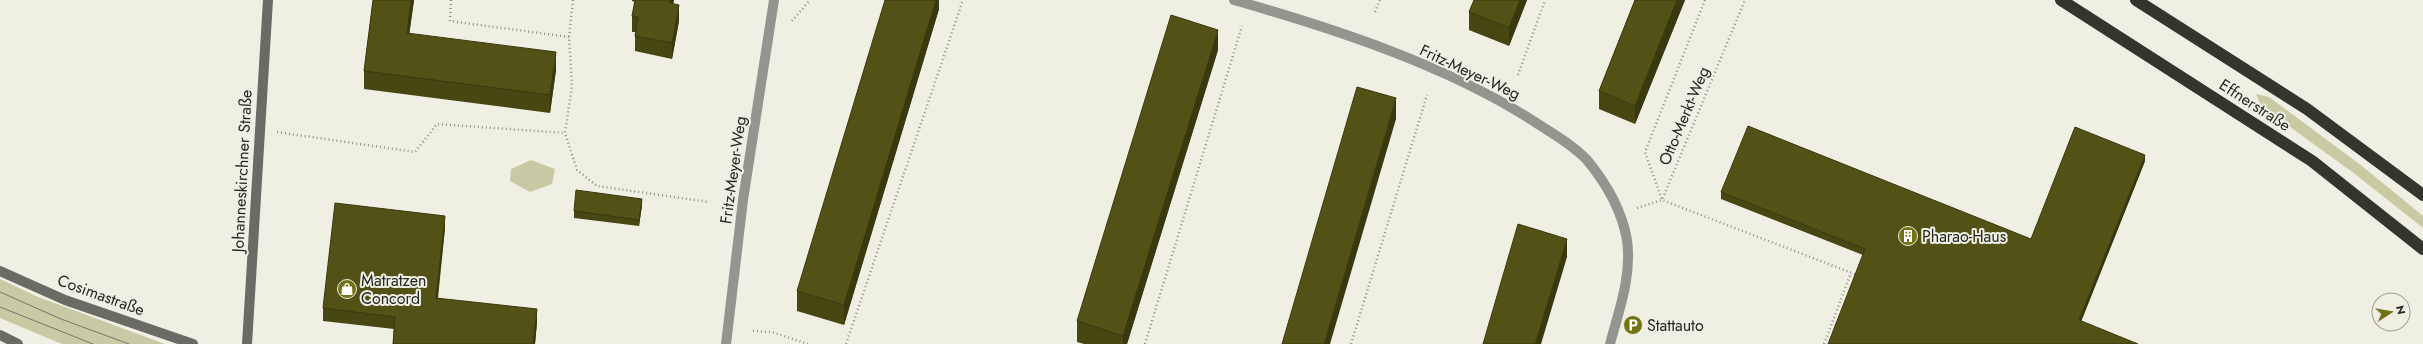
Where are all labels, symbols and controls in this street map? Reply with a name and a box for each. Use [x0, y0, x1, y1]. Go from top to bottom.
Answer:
street label: Fritz-Meyer-Weg [1416, 39, 1524, 105]
street label: Otto-Merkt-Weg [1653, 63, 1715, 169]
street label: Effnerstraße [2215, 73, 2295, 137]
street label: Johanneskirchner Straße [226, 89, 258, 255]
street label: Fritz-Meyer-Weg [714, 115, 752, 225]
building icon: Pharao-Haus [1897, 225, 1919, 247]
place label: Pharao-Haus [1922, 225, 2006, 248]
street label: Cosimastraße [54, 269, 148, 321]
place label: Matratzen Concord [361, 269, 426, 310]
shop icon: Matratzen Concord [336, 278, 358, 300]
north arrow [2371, 292, 2411, 332]
text: N [2392, 304, 2410, 316]
parking icon: Stattauto [1622, 314, 1644, 336]
place label: Stattauto [1647, 314, 1704, 337]

